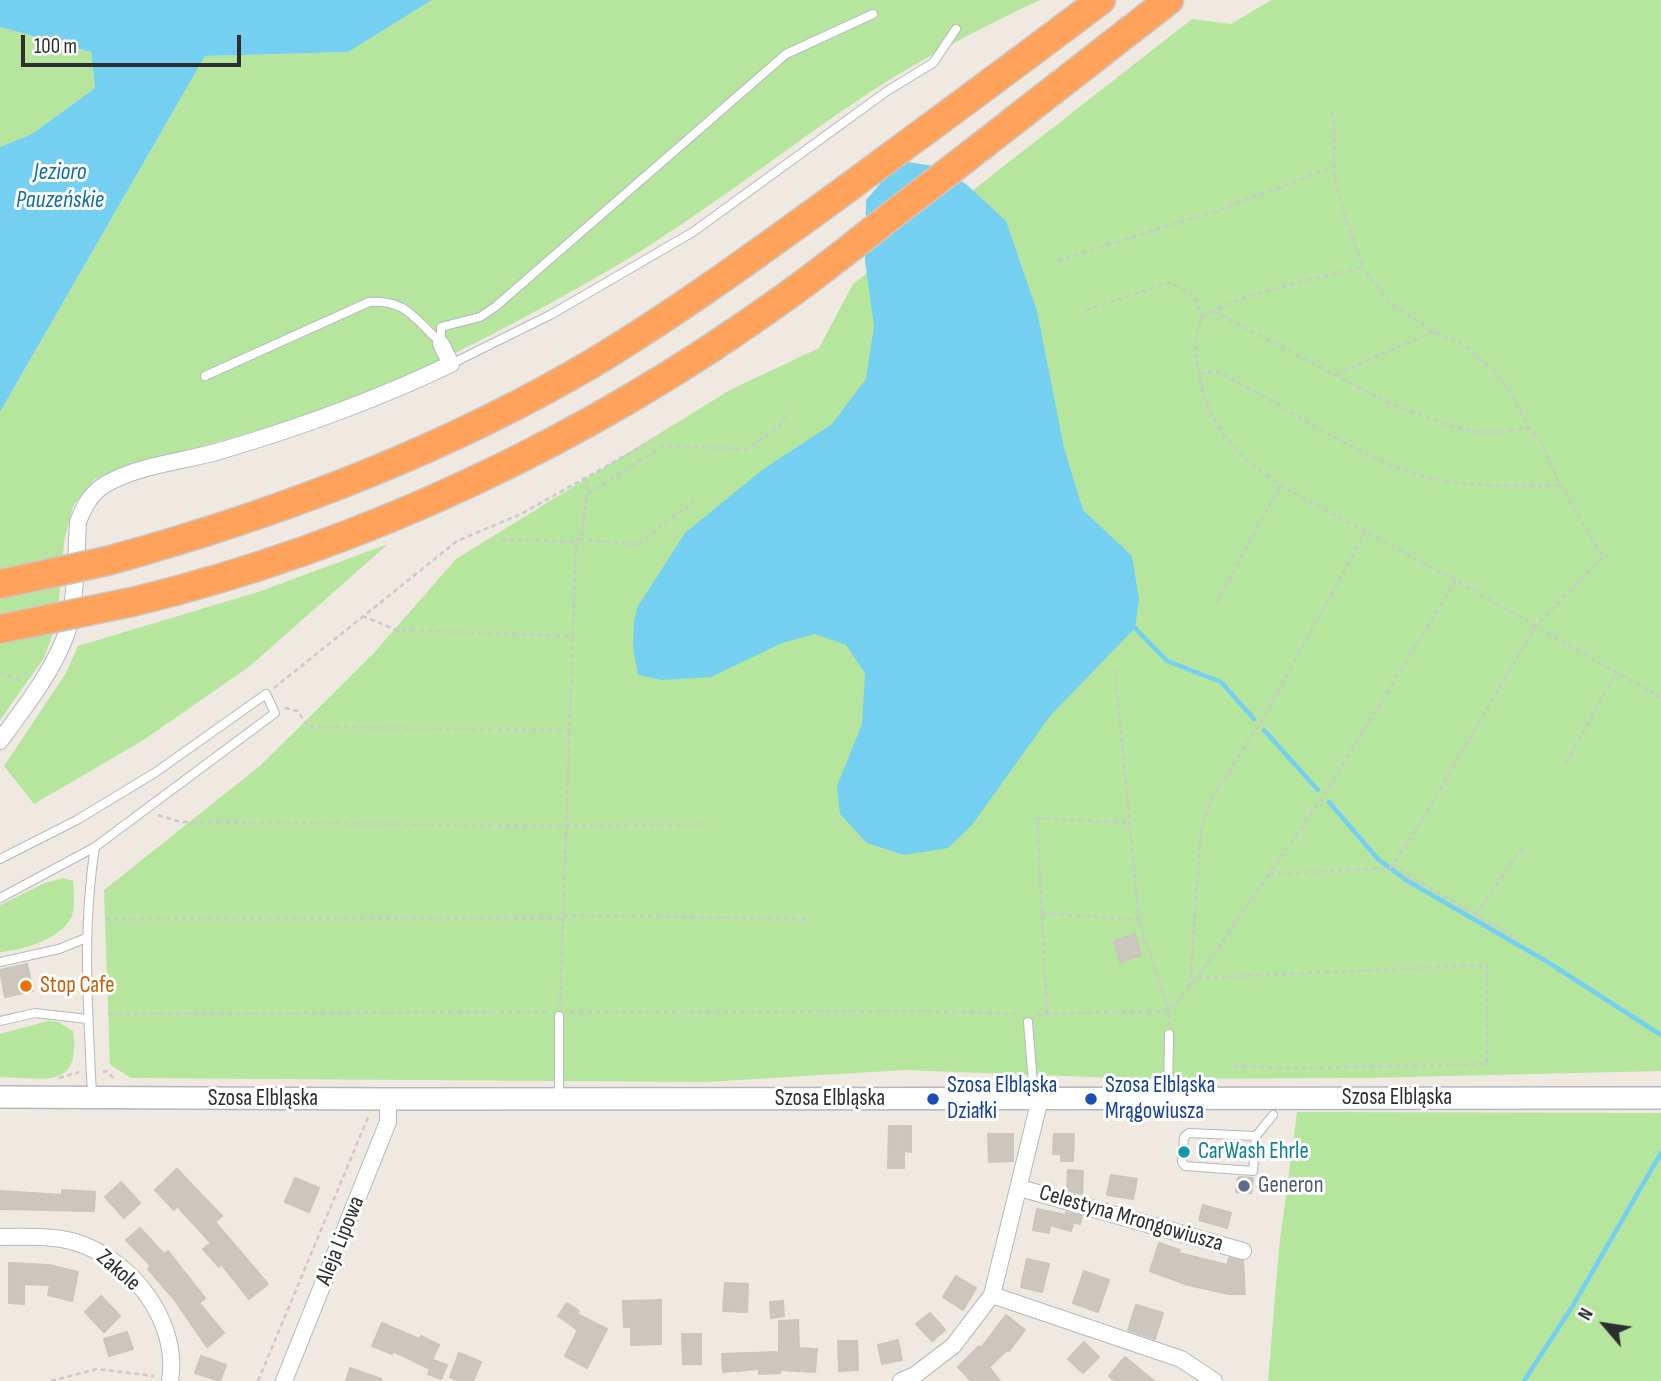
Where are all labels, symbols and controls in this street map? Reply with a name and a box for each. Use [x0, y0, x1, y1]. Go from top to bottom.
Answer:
scale bar [24, 21, 245, 65]
text: 100 m [34, 34, 77, 59]
water label: Jezioro Pauzeńskie [16, 159, 104, 215]
place label: Stop Cafe [40, 972, 114, 1000]
marker: Stop Cafe [18, 978, 34, 994]
place label: Szosa Elbląska Działki [947, 1072, 1057, 1126]
place label: Szosa Elbląska Mrągowiusza [1105, 1072, 1215, 1126]
street label: Szosa Elbląska [1342, 1084, 1452, 1112]
street label: Szosa Elbląska [208, 1085, 318, 1113]
street label: Szosa Elbląska [775, 1085, 885, 1113]
marker: Szosa Elbląska Działki [925, 1091, 941, 1107]
marker: Szosa Elbląska Mrągowiusza [1083, 1091, 1099, 1107]
place label: CarWash Ehrle [1198, 1138, 1309, 1166]
marker: CarWash Ehrle [1176, 1144, 1192, 1160]
place label: Generon [1258, 1172, 1323, 1200]
marker: Generon [1236, 1178, 1252, 1194]
street label: Celestyna Mrongowiusza [1036, 1180, 1226, 1258]
street label: Aleja Lipowa [311, 1192, 371, 1290]
street label: Zakole [90, 1244, 146, 1298]
north arrow [1570, 1290, 1640, 1360]
text: N [1574, 1305, 1599, 1325]

